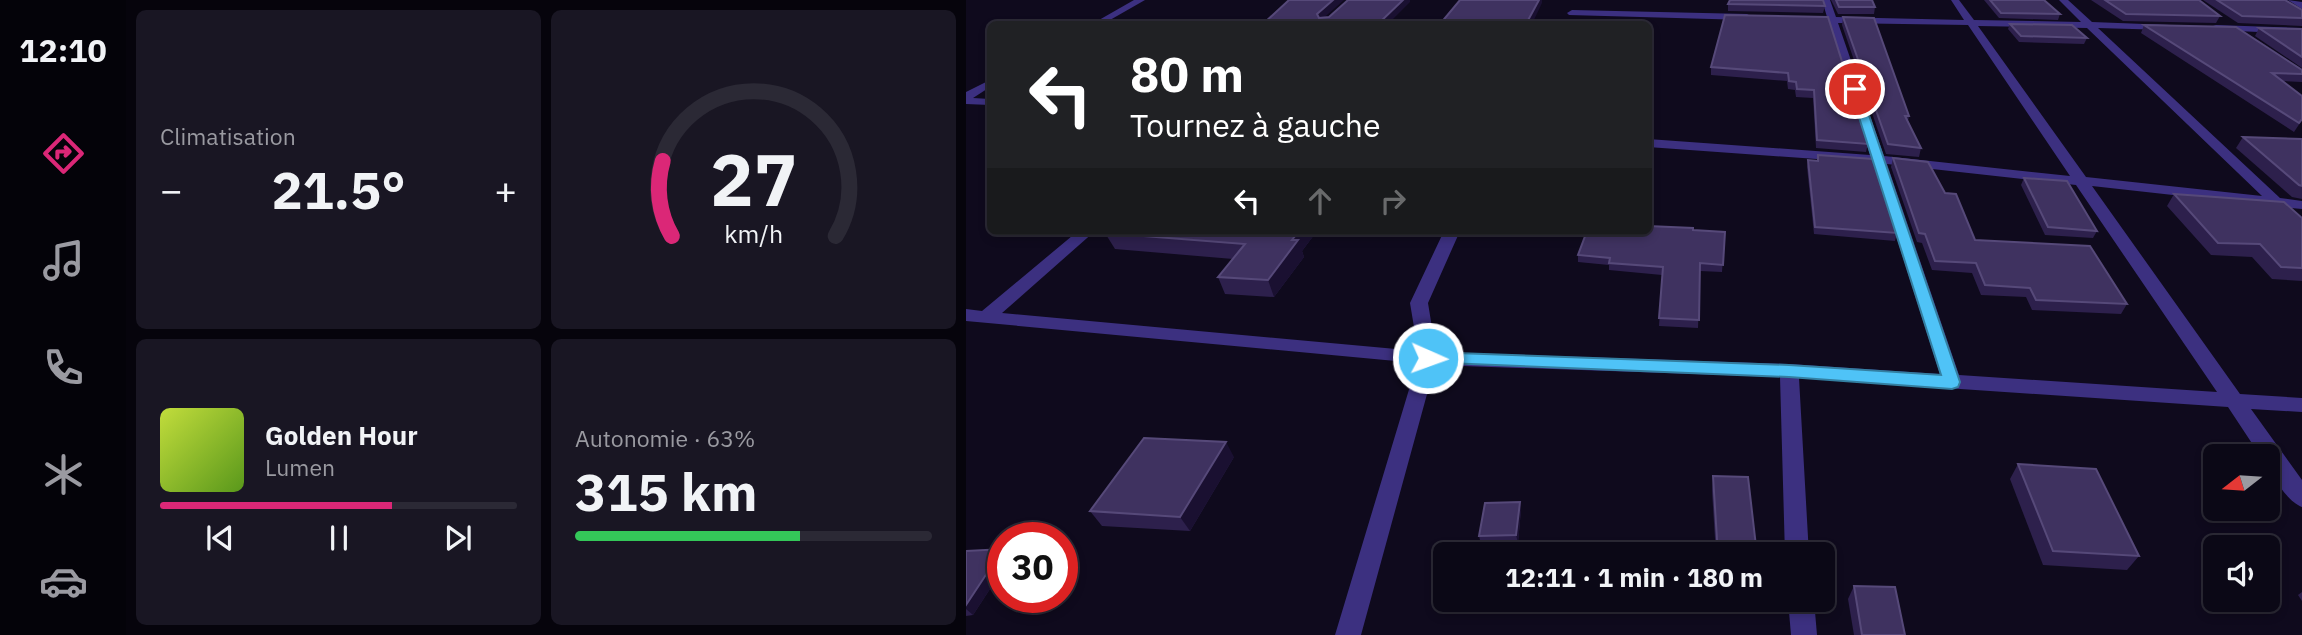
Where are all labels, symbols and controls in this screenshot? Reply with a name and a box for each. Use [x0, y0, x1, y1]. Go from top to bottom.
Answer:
text: 12:10 [19, 29, 107, 71]
text: 80 m [1130, 42, 1244, 105]
icon: left [1015, 49, 1106, 140]
pin [1825, 59, 1885, 119]
icon: arrive [1836, 70, 1874, 108]
text: Tournez à gauche [1130, 104, 1381, 146]
text: Climatisation [160, 121, 296, 151]
icon: directions [39, 129, 88, 178]
text: 27 [710, 131, 797, 226]
text: 21.5° [271, 156, 406, 223]
text: − [160, 165, 183, 214]
text: + [494, 165, 517, 214]
icon: left [1228, 182, 1266, 220]
icon: ahead [1301, 182, 1339, 220]
icon: right [1374, 182, 1412, 220]
text: km/h [724, 216, 783, 249]
icon: music [39, 236, 88, 285]
position arrow [1391, 321, 1465, 395]
icon: phone [39, 343, 88, 392]
text: Golden Hour [265, 418, 418, 452]
text: Autonomie · 63% [575, 423, 755, 453]
north arrow [2203, 444, 2280, 522]
map controls [2203, 444, 2280, 612]
icon: climate [39, 450, 88, 499]
text: Lumen [265, 452, 335, 482]
text: 315 km [575, 458, 757, 525]
icon: previous [201, 519, 239, 557]
icon: pause [320, 519, 358, 557]
icon: next [439, 519, 477, 557]
speed limit sign: 30 [987, 522, 1078, 613]
button: sound [2203, 535, 2280, 612]
icon: car [39, 557, 88, 606]
text: 12:11 · 1 min · 180 m [1505, 560, 1763, 594]

